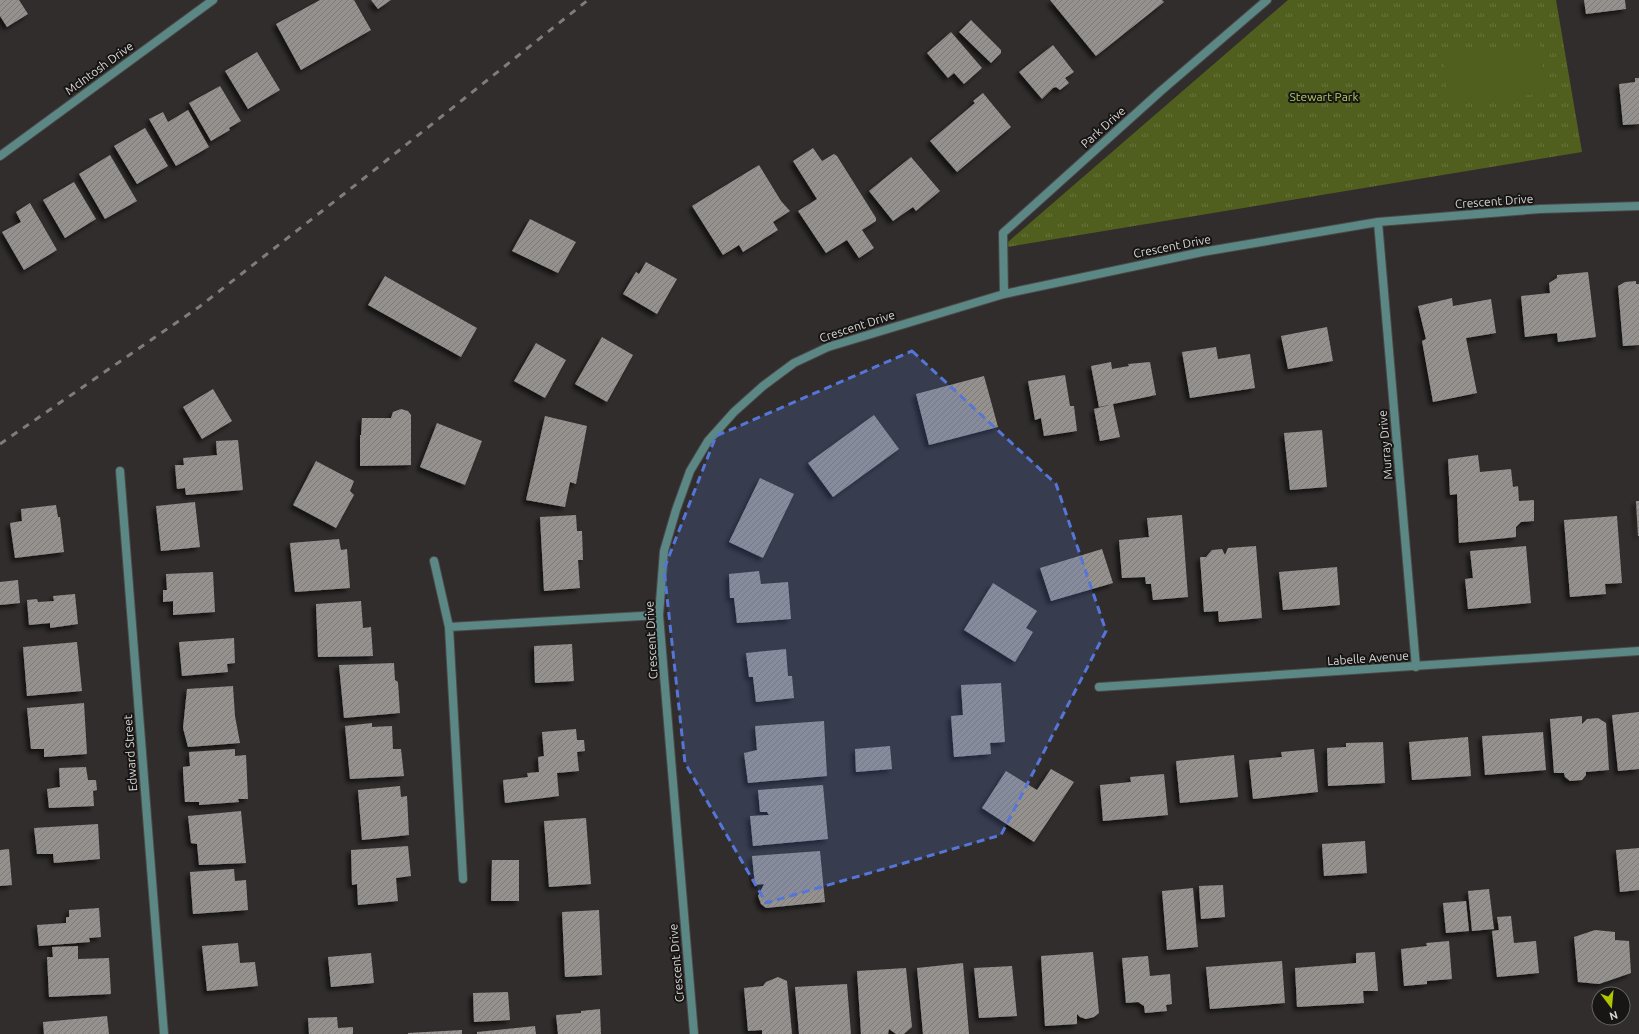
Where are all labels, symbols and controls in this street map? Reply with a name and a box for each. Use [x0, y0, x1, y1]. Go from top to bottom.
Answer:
street label: McIntosh Drive [62, 39, 136, 97]
park label: Stewart Park [1290, 90, 1358, 103]
street label: Park Drive [1078, 104, 1128, 150]
street label: Crescent Drive [1454, 192, 1534, 210]
street label: Crescent Drive [1132, 232, 1212, 260]
street label: Crescent Drive [818, 308, 896, 344]
street label: Murray Drive [1375, 410, 1395, 480]
street label: Crescent Drive [642, 600, 660, 680]
street label: Labelle Avenue [1327, 649, 1409, 667]
street label: Edward Street [121, 714, 139, 792]
street label: Crescent Drive [666, 923, 686, 1003]
north arrow [1591, 986, 1631, 1026]
text: N [1608, 1009, 1619, 1023]

